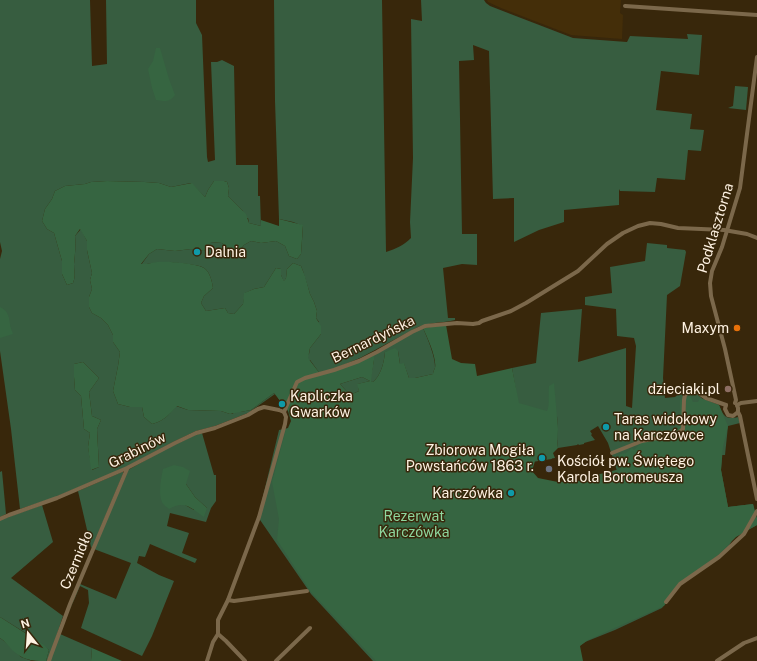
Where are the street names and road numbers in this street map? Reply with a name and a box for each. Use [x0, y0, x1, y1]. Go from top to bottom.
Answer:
street label: Podklasztorna [694, 181, 736, 275]
street label: Bernardyńska [329, 312, 417, 366]
street label: Grabinów [106, 429, 168, 471]
street label: Czernidło [56, 528, 96, 592]

